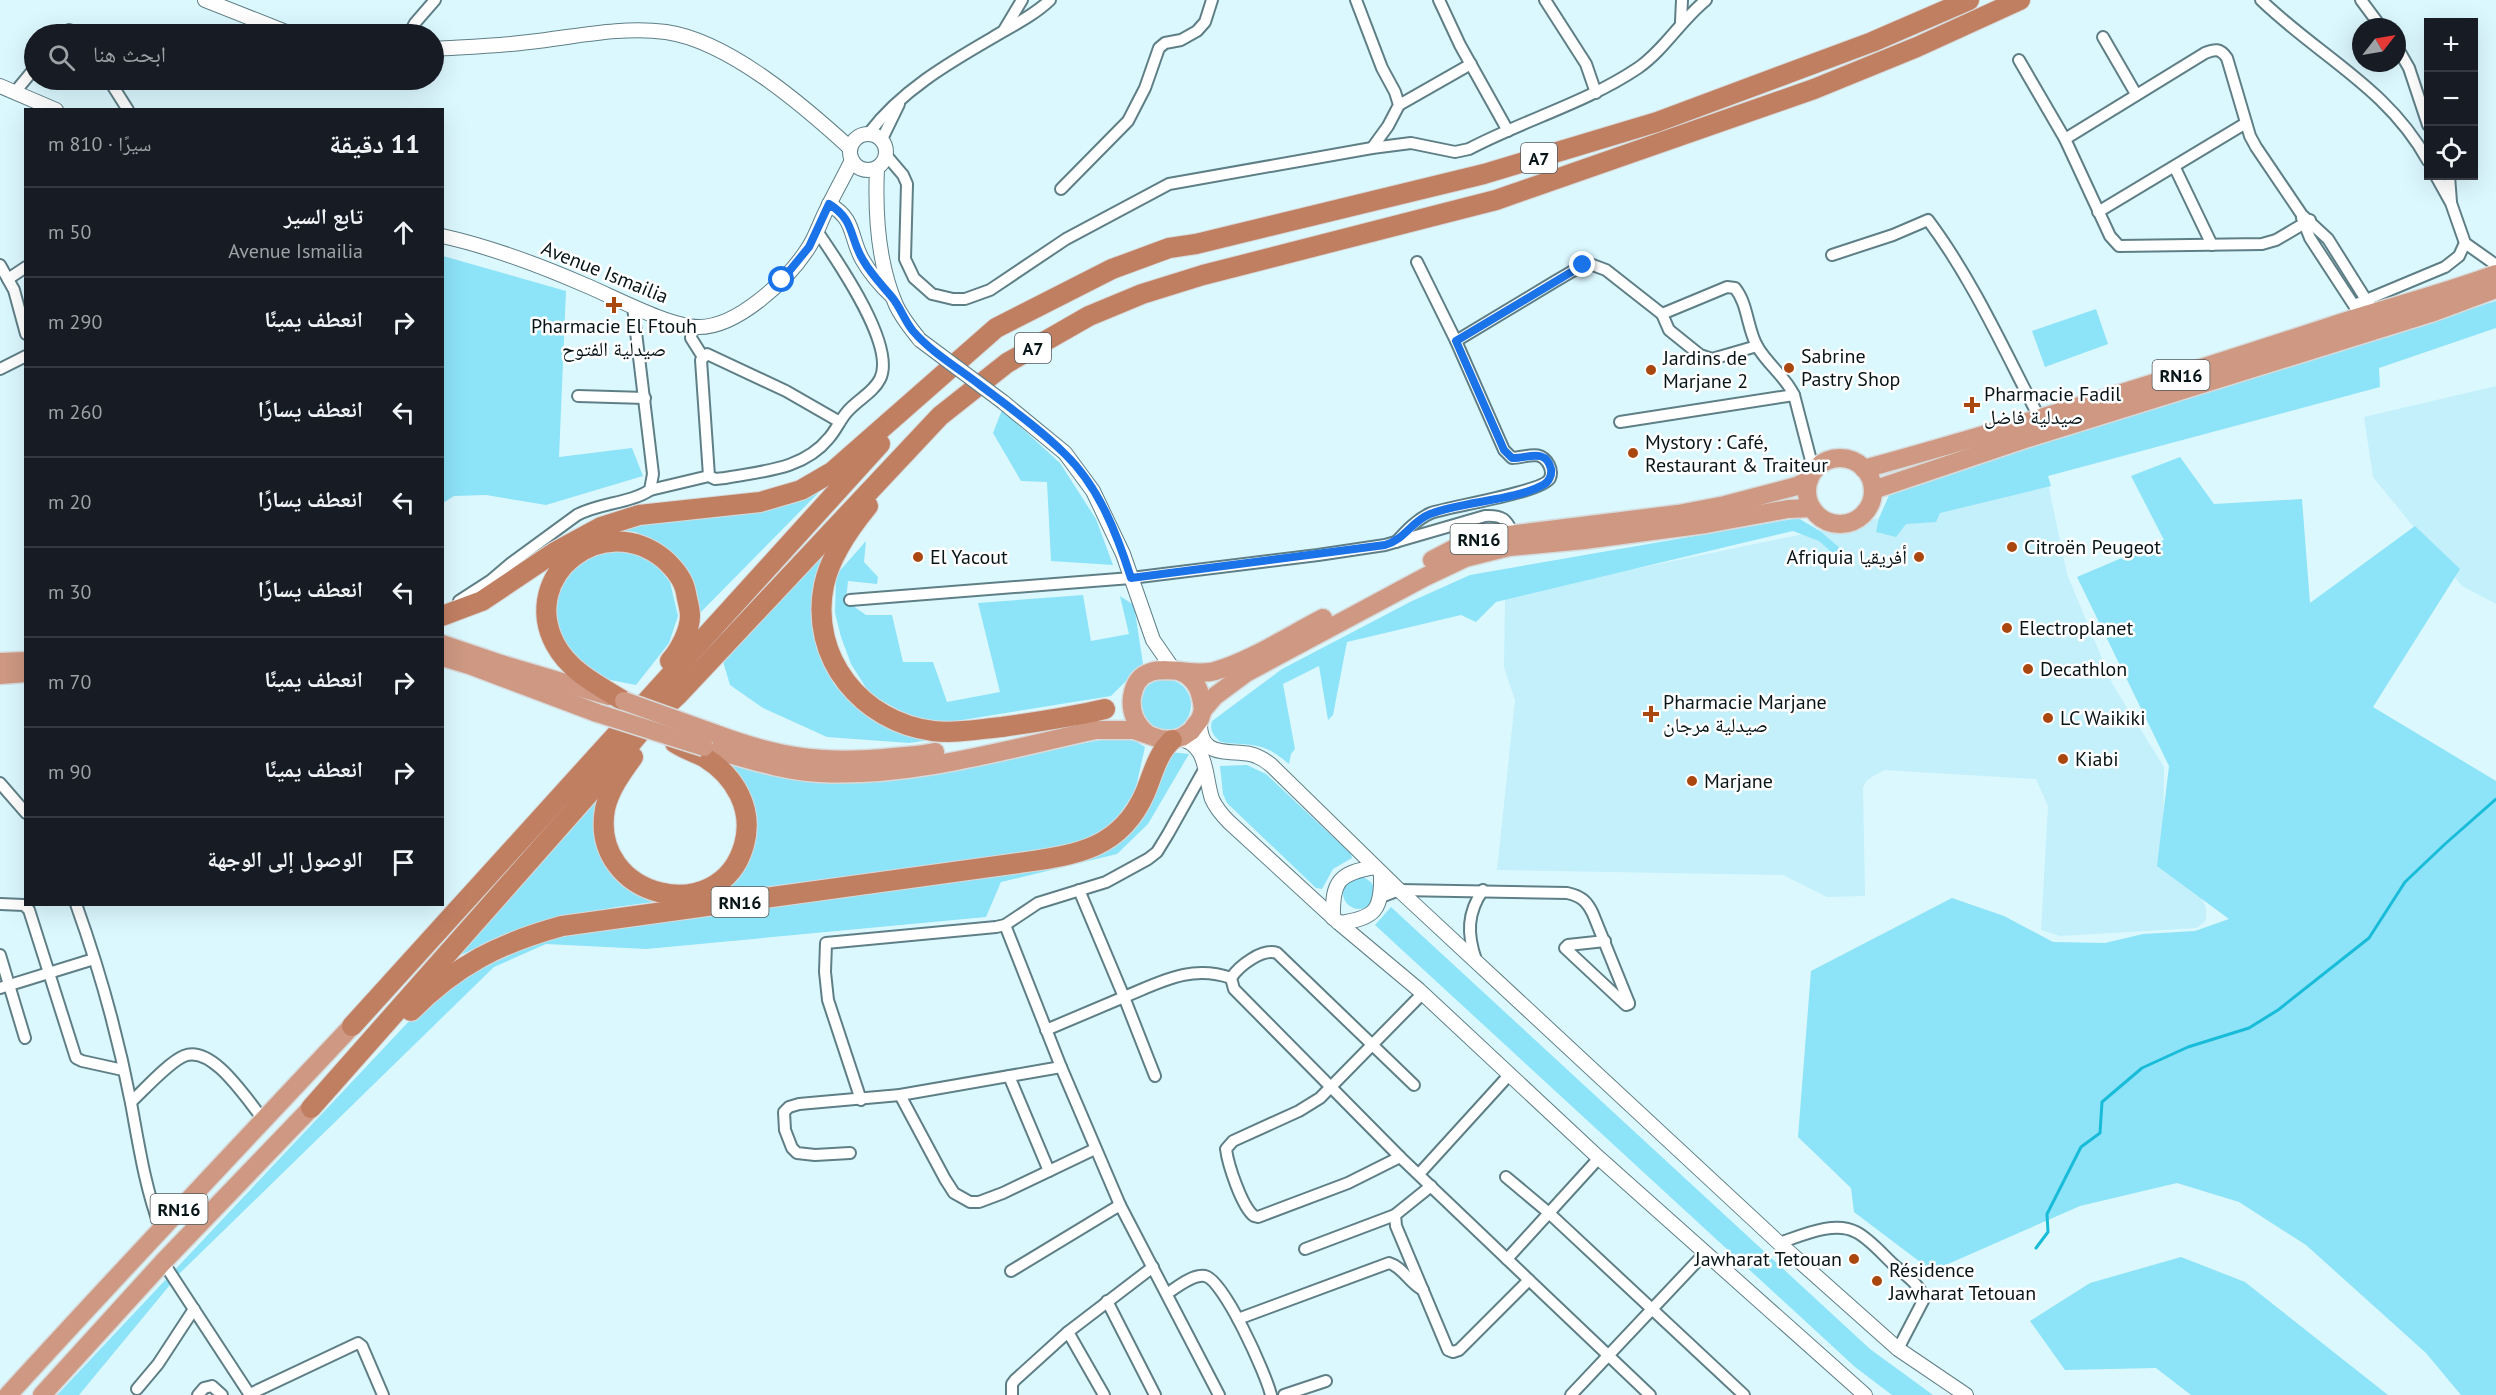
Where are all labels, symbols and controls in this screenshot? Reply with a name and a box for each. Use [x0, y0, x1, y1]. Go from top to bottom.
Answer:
north arrow [2352, 18, 2406, 72]
map controls [2424, 18, 2478, 180]
button: + [2424, 18, 2478, 72]
search box [24, 24, 444, 90]
text: ابحث هنا [93, 40, 166, 68]
icon: search [45, 41, 78, 74]
button: − [2424, 72, 2478, 126]
button: locate [2424, 126, 2478, 180]
text: 11 دقيقة [329, 127, 420, 160]
text: سيرًا · 810 m [48, 131, 152, 157]
road number: A7 [1521, 143, 1557, 173]
text: تابع السير [284, 202, 363, 230]
icon: ahead [387, 216, 420, 249]
text: 50 m [48, 219, 91, 245]
street label: Avenue Ismailia [538, 235, 672, 309]
text: Avenue Ismailia [228, 238, 363, 264]
route end [1569, 251, 1595, 277]
route start [768, 266, 794, 292]
marker: Pharmacie El Ftouh صيدلية الفتوح [607, 298, 621, 312]
text: انعطف يمينًا [264, 305, 363, 333]
icon: right [387, 306, 420, 339]
text: 290 m [48, 309, 102, 335]
place label: Pharmacie El Ftouh صيدلية الفتوح [531, 313, 697, 362]
road number: A7 [1015, 333, 1051, 363]
place label: Sabrine Pastry Shop [1801, 343, 1900, 392]
place label: Jardins de Marjane 2 [1662, 345, 1748, 394]
road number: RN16 [2152, 360, 2210, 390]
marker: Sabrine Pastry Shop [1782, 361, 1796, 375]
marker: Jardins de Marjane 2 [1644, 363, 1658, 377]
place label: Pharmacie Fadil صيدلية فاضل [1984, 381, 2121, 430]
text: انعطف يسارًا [258, 395, 363, 423]
icon: left [387, 396, 420, 429]
marker: Pharmacie Fadil صيدلية فاضل [1965, 398, 1979, 412]
text: 260 m [48, 399, 102, 425]
place label: Mystory : Café, Restaurant & Traiteur [1645, 429, 1828, 478]
marker: Mystory : Café, Restaurant & Traiteur [1626, 446, 1640, 460]
text: انعطف يسارًا [258, 485, 363, 513]
icon: left [387, 486, 420, 519]
text: 20 m [48, 489, 91, 515]
road number: RN16 [1450, 524, 1508, 554]
place label: Citroën Peugeot [2024, 534, 2161, 560]
marker: Citroën Peugeot [2005, 540, 2019, 554]
place label: El Yacout [930, 544, 1008, 570]
place label: Afriquia أفريقيا [1787, 544, 1907, 570]
marker: El Yacout [911, 550, 925, 564]
marker: Afriquia أفريقيا [1912, 550, 1926, 564]
text: انعطف يسارًا [258, 575, 363, 603]
icon: left [387, 576, 420, 609]
text: 30 m [48, 579, 91, 605]
place label: Electroplanet [2019, 615, 2134, 641]
marker: Electroplanet [2000, 621, 2014, 635]
place label: Decathlon [2040, 656, 2127, 682]
marker: Decathlon [2021, 662, 2035, 676]
text: انعطف يمينًا [264, 665, 363, 693]
icon: right [387, 666, 420, 699]
text: 70 m [48, 669, 91, 695]
place label: Pharmacie Marjane صيدلية مرجان [1663, 689, 1827, 738]
place label: LC Waikiki [2060, 705, 2146, 731]
marker: Pharmacie Marjane صيدلية مرجان [1644, 707, 1658, 721]
marker: LC Waikiki [2041, 711, 2055, 725]
place label: Kiabi [2075, 746, 2119, 772]
marker: Kiabi [2056, 752, 2070, 766]
text: انعطف يمينًا [264, 755, 363, 783]
icon: right [387, 756, 420, 789]
text: 90 m [48, 759, 91, 785]
place label: Marjane [1704, 768, 1773, 794]
marker: Marjane [1685, 774, 1699, 788]
text: الوصول إلى الوجهة [207, 845, 363, 873]
icon: arrive [387, 846, 420, 879]
road number: RN16 [712, 887, 768, 917]
road number: RN16 [150, 1194, 207, 1224]
place label: Jawharat Tetouan [1694, 1246, 1842, 1272]
marker: Jawharat Tetouan [1847, 1252, 1861, 1266]
place label: Résidence Jawharat Tetouan [1888, 1257, 2036, 1306]
marker: Résidence Jawharat Tetouan [1870, 1274, 1884, 1288]

